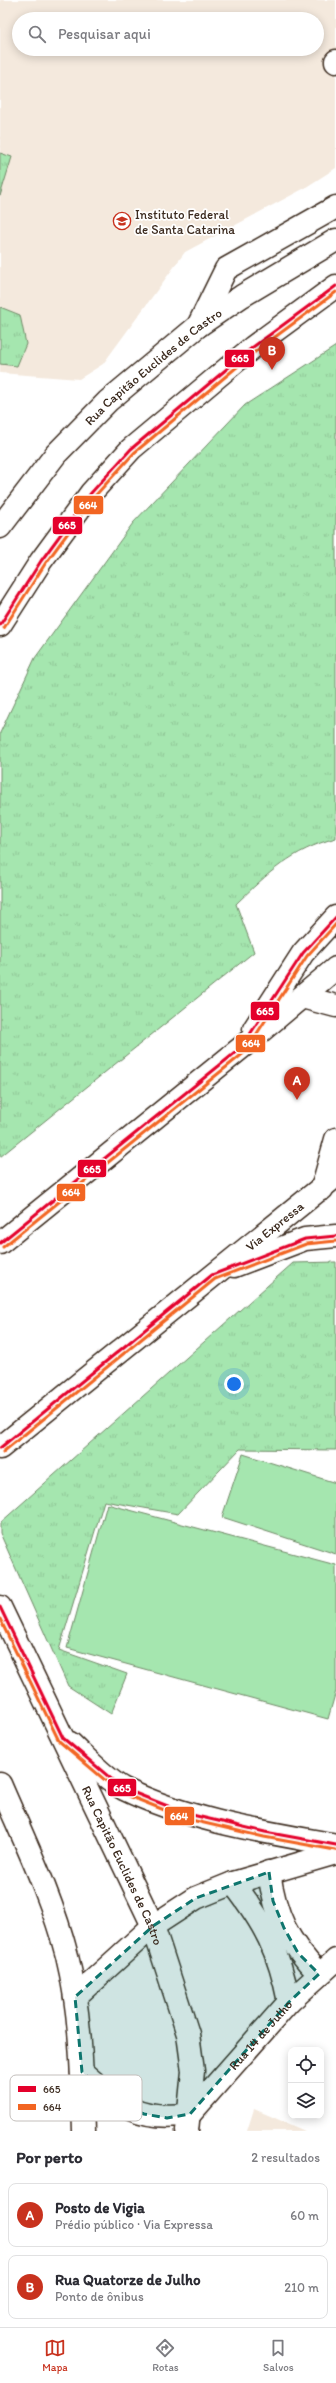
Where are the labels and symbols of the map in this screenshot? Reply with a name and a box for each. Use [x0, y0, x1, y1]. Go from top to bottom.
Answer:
place label: Instituto Federal de Santa Catarina [135, 207, 235, 237]
school or university icon: Instituto Federal de Santa Catarina [112, 211, 132, 231]
street label: Rua Capitão Euclides de Castro [82, 305, 225, 428]
pin: B [259, 337, 285, 370]
line badge: 665 [224, 349, 255, 368]
text: 665 [231, 352, 249, 365]
line badge: 664 [73, 495, 104, 515]
text: 664 [79, 499, 98, 512]
line badge: 665 [52, 516, 83, 535]
text: 665 [58, 519, 76, 532]
line badge: 665 [250, 1001, 280, 1021]
text: 665 [256, 1005, 274, 1018]
line badge: 664 [235, 1034, 266, 1053]
text: 664 [242, 1037, 261, 1050]
pin: A [284, 1067, 310, 1100]
line badge: 665 [77, 1159, 107, 1178]
text: 665 [83, 1163, 101, 1176]
line badge: 664 [56, 1183, 86, 1202]
text: 664 [62, 1186, 81, 1199]
street label: Via Expressa [243, 1198, 307, 1254]
your location [224, 1374, 244, 1394]
line badge: 665 [107, 1778, 137, 1797]
text: 665 [113, 1782, 131, 1795]
street label: Rua Capitão Euclides de Castro [79, 1783, 166, 1947]
line badge: 664 [164, 1806, 195, 1826]
text: 664 [170, 1810, 189, 1823]
street label: Rua 14 de Julho [226, 1997, 296, 2073]
legend [10, 2075, 142, 2121]
text: 665 [43, 2083, 61, 2096]
text: 664 [43, 2101, 62, 2114]

